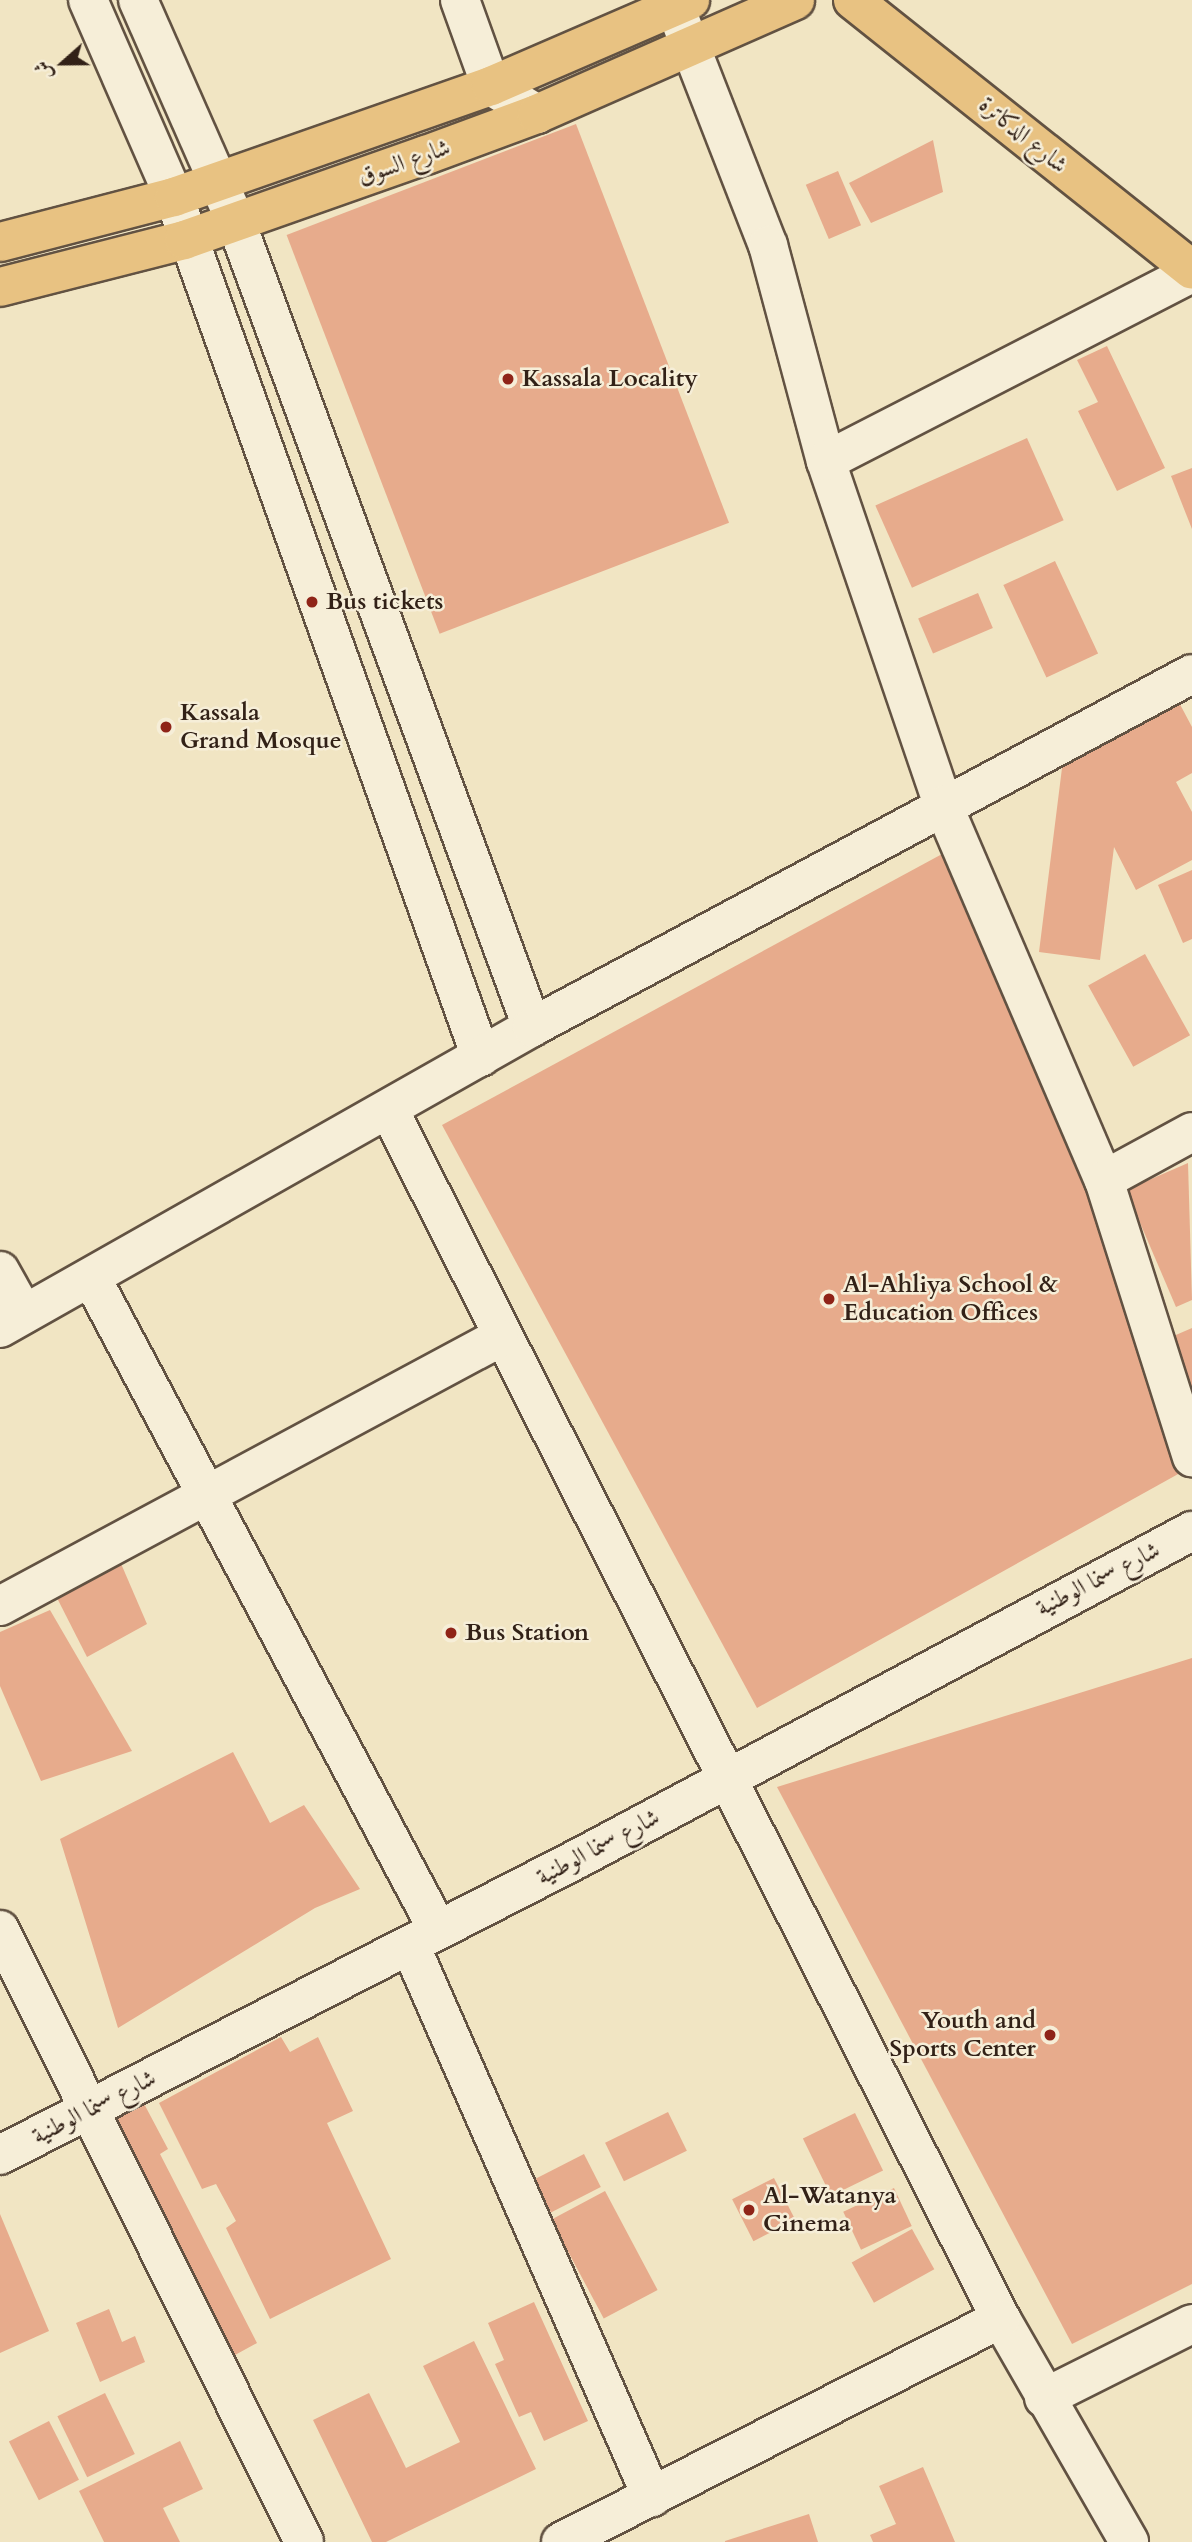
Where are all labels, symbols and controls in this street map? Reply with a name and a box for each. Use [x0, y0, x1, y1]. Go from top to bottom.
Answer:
north arrow [28, 28, 98, 98]
text: ش [28, 57, 59, 84]
street label: شارع الدكاترة [973, 91, 1073, 179]
street label: شارع السوق [354, 133, 454, 191]
place label: Kassala Locality [522, 365, 698, 393]
marker: Kassala Locality [500, 371, 516, 387]
place label: Bus tickets [326, 588, 443, 616]
marker: Bus tickets [304, 594, 320, 610]
place label: Kassala Grand Mosque [180, 699, 342, 755]
marker: Kassala Grand Mosque [158, 719, 174, 735]
place label: Al-Ahliya School & Education Offices [843, 1271, 1058, 1327]
marker: Al-Ahliya School & Education Offices [821, 1291, 837, 1307]
street label: شارع سنما الوطنية [1031, 1535, 1165, 1623]
place label: Bus Station [465, 1619, 589, 1647]
marker: Bus Station [443, 1625, 459, 1641]
street label: شارع سنما الوطنية [532, 1803, 664, 1891]
place label: Youth and Sports Center [890, 2007, 1036, 2063]
marker: Youth and Sports Center [1042, 2027, 1058, 2043]
street label: شارع سنما الوطنية [27, 2063, 161, 2151]
place label: Al-Watanya Cinema [763, 2182, 896, 2238]
marker: Al-Watanya Cinema [741, 2202, 757, 2218]

